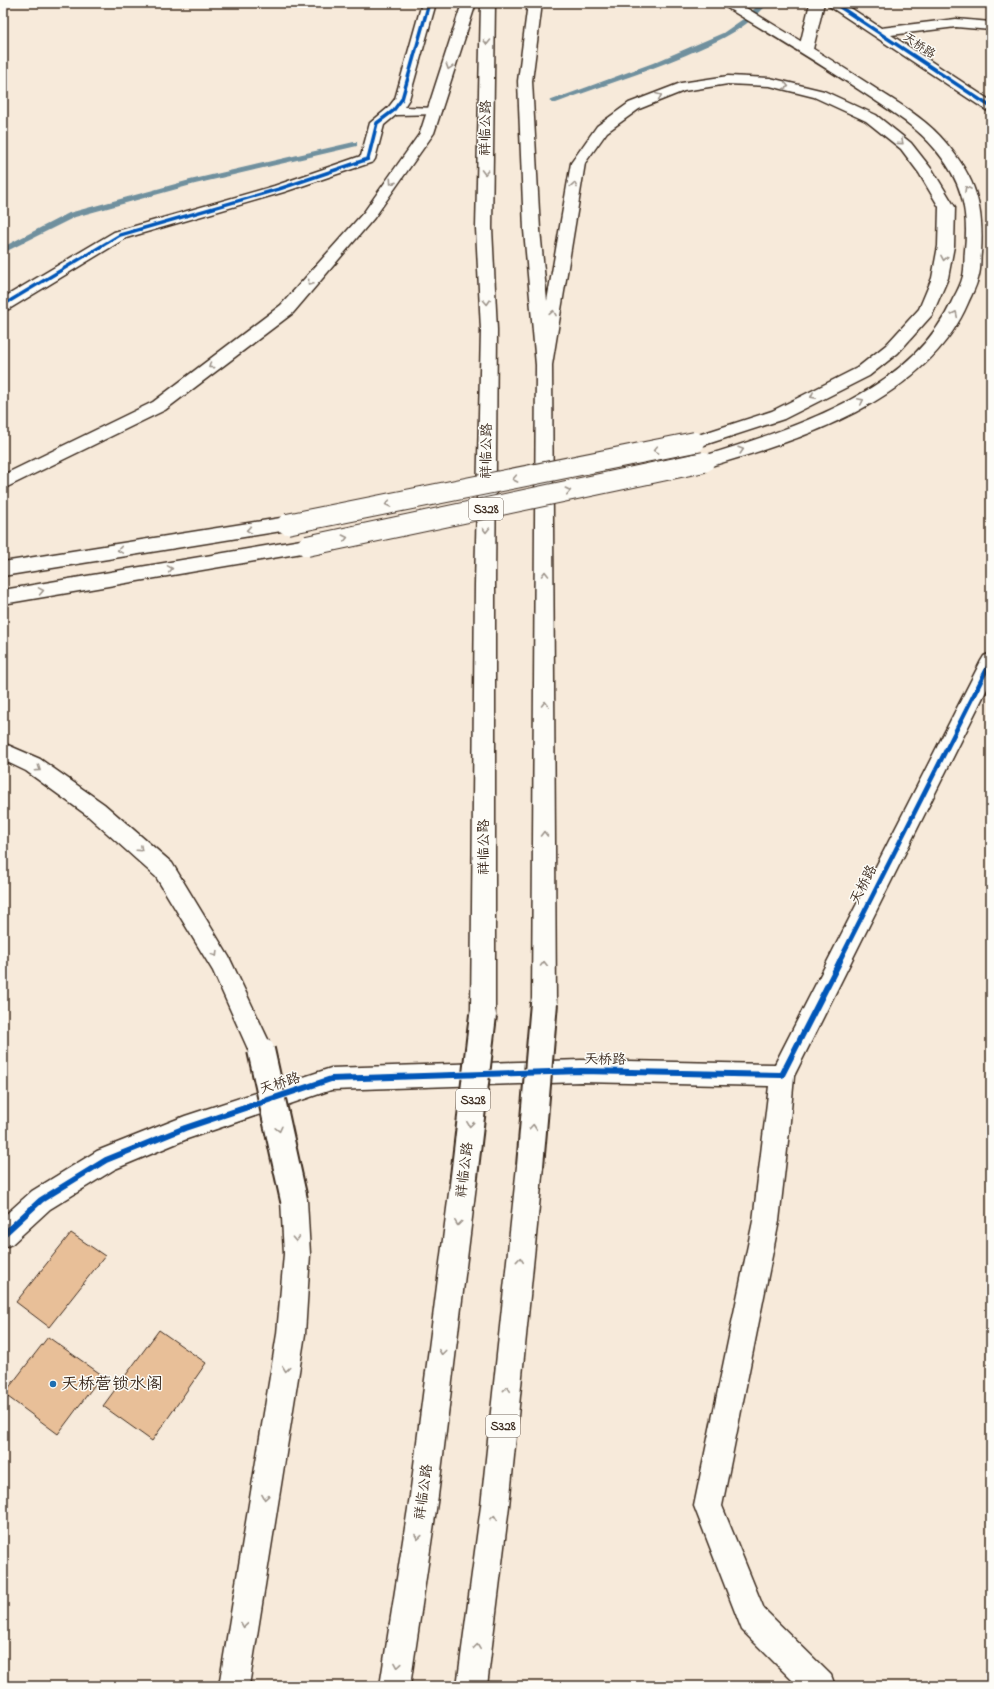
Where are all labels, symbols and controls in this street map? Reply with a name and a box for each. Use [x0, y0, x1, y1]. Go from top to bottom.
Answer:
street label: 天桥路 [899, 28, 939, 64]
one-way arrow [483, 39, 491, 45]
one-way arrow [445, 63, 453, 70]
one-way arrow [783, 81, 789, 89]
one-way arrow [655, 92, 662, 100]
street label: 祥临公路 [475, 100, 497, 156]
one-way arrow [897, 138, 904, 145]
one-way arrow [481, 169, 489, 175]
one-way arrow [390, 178, 397, 185]
one-way arrow [569, 182, 578, 188]
one-way arrow [964, 186, 972, 193]
one-way arrow [940, 254, 948, 261]
one-way arrow [307, 278, 315, 286]
one-way arrow [483, 299, 492, 305]
one-way arrow [548, 310, 557, 316]
one-way arrow [950, 311, 958, 319]
one-way arrow [208, 362, 215, 369]
one-way arrow [810, 392, 817, 399]
one-way arrow [857, 398, 864, 406]
street label: 祥临公路 [476, 423, 498, 479]
one-way arrow [653, 446, 660, 454]
one-way arrow [737, 446, 744, 455]
one-way arrow [512, 474, 518, 482]
one-way arrow [565, 487, 571, 495]
road number: S328 [469, 498, 503, 520]
one-way arrow [385, 500, 391, 508]
one-way arrow [246, 525, 252, 534]
one-way arrow [482, 527, 490, 533]
one-way arrow [342, 534, 348, 542]
one-way arrow [117, 545, 124, 554]
one-way arrow [167, 565, 173, 574]
one-way arrow [541, 571, 549, 577]
one-way arrow [38, 587, 45, 595]
one-way arrow [541, 701, 549, 707]
one-way arrow [34, 764, 41, 772]
street label: 祥临公路 [474, 819, 495, 875]
one-way arrow [540, 831, 548, 837]
one-way arrow [135, 844, 143, 851]
street label: 天桥路 [845, 862, 883, 908]
one-way arrow [210, 950, 218, 957]
one-way arrow [540, 961, 548, 967]
street label: 天桥路 [584, 1049, 626, 1071]
street label: 天桥路 [257, 1068, 303, 1100]
road number: S328 [456, 1089, 490, 1111]
one-way arrow [466, 1121, 475, 1127]
one-way arrow [529, 1124, 538, 1130]
one-way arrow [274, 1126, 282, 1133]
street label: 祥临公路 [451, 1141, 479, 1199]
one-way arrow [454, 1220, 463, 1226]
one-way arrow [292, 1236, 301, 1242]
one-way arrow [516, 1257, 525, 1263]
one-way arrow [438, 1349, 447, 1355]
one-way arrow [282, 1366, 291, 1372]
place label: 天桥营锁水阁 [61, 1372, 163, 1397]
marker: 天桥营锁水阁 [48, 1379, 58, 1389]
one-way arrow [502, 1386, 511, 1392]
road number: S328 [486, 1415, 520, 1437]
street label: 祥临公路 [410, 1463, 438, 1521]
one-way arrow [261, 1494, 270, 1500]
one-way arrow [489, 1515, 498, 1521]
one-way arrow [414, 1534, 423, 1540]
one-way arrow [240, 1622, 249, 1628]
one-way arrow [472, 1644, 481, 1650]
one-way arrow [394, 1662, 403, 1668]

